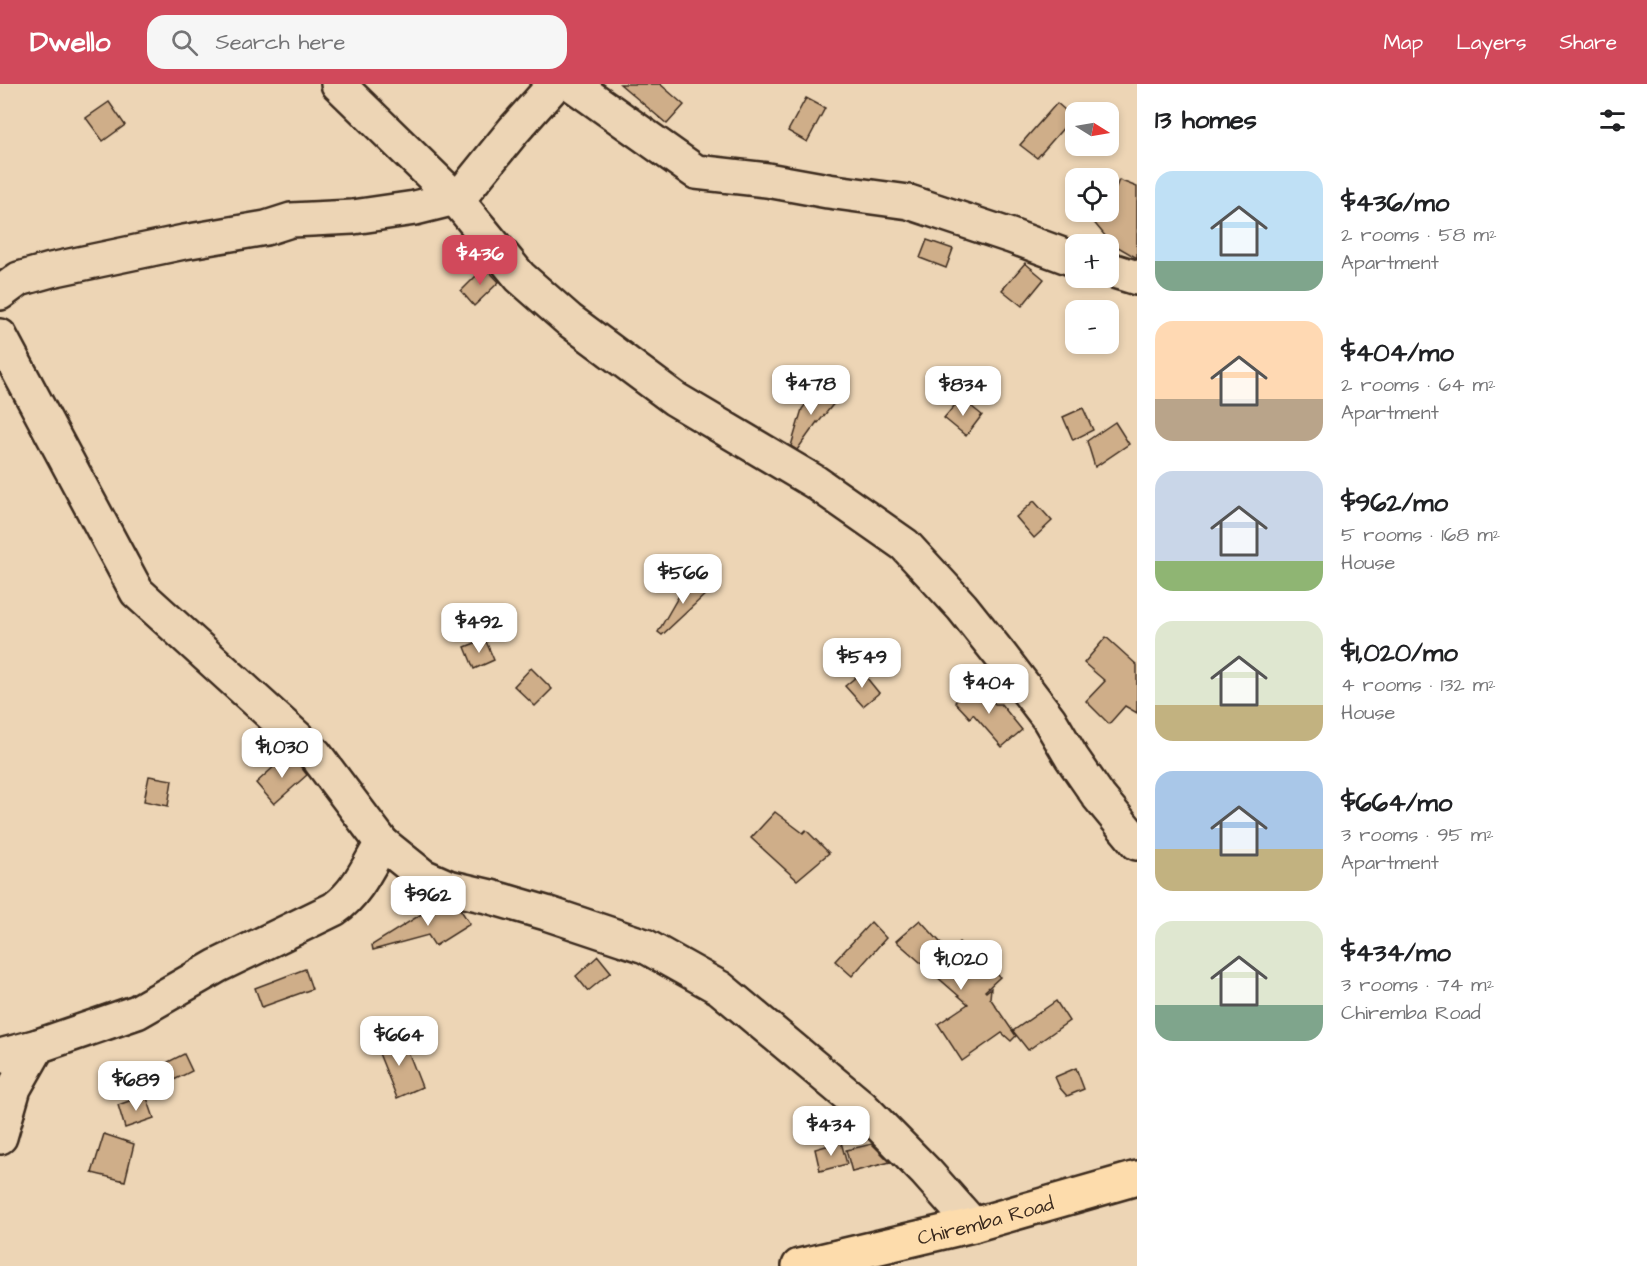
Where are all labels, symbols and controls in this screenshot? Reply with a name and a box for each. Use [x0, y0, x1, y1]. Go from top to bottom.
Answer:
search box [147, 15, 567, 69]
text: Dwello [30, 23, 111, 62]
icon: search [168, 26, 201, 59]
text: Search here [216, 27, 345, 58]
text: Map [1383, 28, 1423, 57]
text: Layers [1456, 28, 1526, 57]
text: Share [1559, 28, 1617, 57]
north arrow [1065, 102, 1119, 156]
map controls [1065, 102, 1119, 354]
text: 13 homes [1155, 102, 1257, 138]
icon: filters [1596, 104, 1629, 137]
button: locate [1065, 168, 1119, 222]
text: $436/mo [1341, 185, 1449, 221]
icon: home [1203, 195, 1275, 267]
text: 2 rooms · 58 m² [1341, 221, 1497, 249]
button: + [1065, 234, 1119, 288]
pin: $436 [444, 235, 516, 286]
text: $436 [456, 240, 504, 268]
text: Apartment [1341, 249, 1439, 277]
button: − [1065, 300, 1119, 354]
text: $404/mo [1341, 335, 1454, 371]
icon: home [1203, 345, 1275, 417]
pin: $478 [775, 365, 847, 416]
pin: $834 [927, 366, 999, 417]
text: $478 [786, 370, 836, 398]
text: $834 [939, 371, 987, 399]
text: 2 rooms · 64 m² [1341, 371, 1496, 399]
text: Apartment [1341, 399, 1439, 427]
text: $962/mo [1341, 485, 1448, 521]
icon: home [1203, 495, 1275, 567]
text: 5 rooms · 168 m² [1341, 521, 1500, 549]
text: House [1341, 549, 1395, 577]
pin: $566 [647, 554, 719, 605]
text: $566 [658, 559, 708, 587]
pin: $492 [443, 603, 515, 654]
text: $492 [455, 608, 503, 636]
text: $1,020/mo [1341, 635, 1458, 671]
pin: $549 [826, 638, 898, 689]
text: $549 [837, 643, 887, 671]
icon: home [1203, 645, 1275, 717]
pin: $404 [953, 664, 1025, 715]
text: $404 [964, 669, 1014, 697]
text: 4 rooms · 132 m² [1341, 671, 1496, 699]
text: House [1341, 699, 1395, 727]
pin: $1,030 [233, 728, 331, 779]
text: $1,030 [256, 733, 308, 761]
text: $664/mo [1341, 785, 1452, 821]
icon: home [1203, 795, 1275, 867]
text: 3 rooms · 95 m² [1341, 821, 1494, 849]
text: Apartment [1341, 849, 1439, 877]
pin: $962 [392, 876, 464, 927]
text: $962 [405, 881, 451, 909]
text: $434/mo [1341, 935, 1451, 971]
pin: $1,020 [912, 940, 1010, 991]
text: $1,020 [934, 945, 988, 973]
icon: home [1203, 945, 1275, 1017]
text: 3 rooms · 74 m² [1341, 971, 1494, 999]
text: Chiremba Road [1341, 999, 1481, 1027]
pin: $664 [363, 1016, 435, 1067]
text: $664 [374, 1021, 424, 1049]
pin: $689 [100, 1061, 172, 1112]
text: $689 [112, 1066, 160, 1094]
pin: $434 [795, 1106, 867, 1157]
text: $434 [807, 1111, 855, 1139]
street label: Chiremba Road [915, 1190, 1057, 1253]

